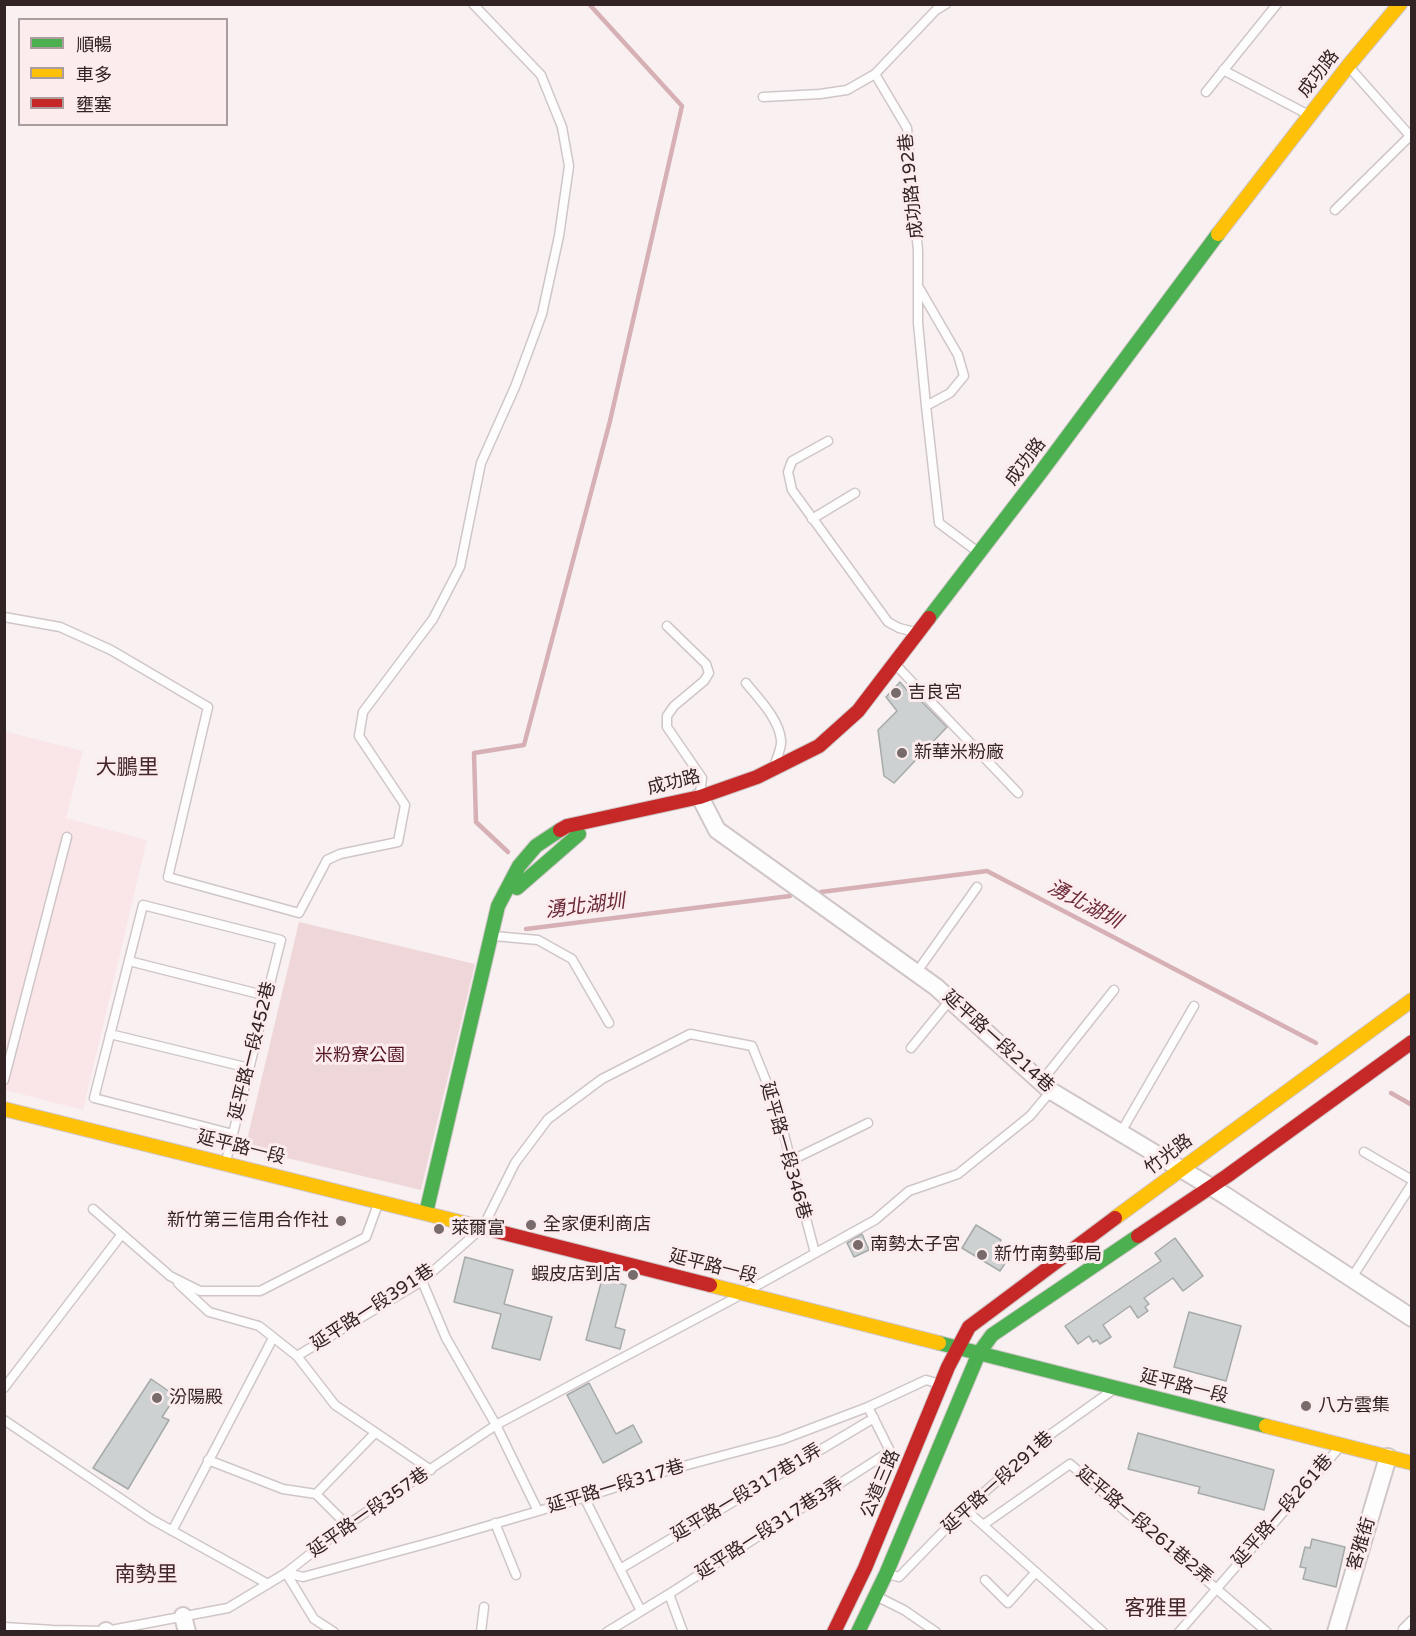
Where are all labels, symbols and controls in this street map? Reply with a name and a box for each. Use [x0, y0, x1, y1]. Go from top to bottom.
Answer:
legend [18, 18, 228, 126]
text: 順暢 [76, 34, 112, 56]
street label: 成功路 [1294, 46, 1344, 102]
text: 車多 [76, 64, 112, 86]
text: 壅塞 [76, 94, 112, 116]
street label: 成功路192巷 [896, 132, 928, 240]
street label: 成功路 [1001, 434, 1051, 490]
place label: 吉良宮 [908, 682, 962, 704]
marker: 吉良宮 [889, 686, 903, 700]
place label: 新華米粉廠 [914, 742, 1004, 764]
marker: 新華米粉廠 [895, 746, 909, 760]
district label: 大鵬里 [96, 755, 158, 781]
street label: 成功路 [645, 766, 703, 800]
water label: 湧北湖圳 [1043, 876, 1125, 934]
water label: 湧北湖圳 [544, 890, 626, 924]
street label: 延平路一段452巷 [225, 980, 281, 1122]
street label: 延平路一段214巷 [938, 986, 1058, 1098]
park label: 米粉寮公園 [315, 1045, 405, 1067]
street label: 延平路一段346巷 [755, 1080, 815, 1222]
street label: 延平路一段 [195, 1127, 287, 1169]
street label: 竹光路 [1141, 1130, 1197, 1180]
place label: 新竹第三信用合作社 [167, 1210, 329, 1232]
marker: 新竹第三信用合作社 [334, 1214, 348, 1228]
place label: 全家便利商店 [543, 1214, 651, 1236]
place label: 萊爾富 [451, 1218, 505, 1240]
marker: 全家便利商店 [524, 1218, 538, 1232]
marker: 萊爾富 [432, 1222, 446, 1236]
place label: 南勢太子宮 [870, 1234, 960, 1256]
marker: 南勢太子宮 [851, 1238, 865, 1252]
place label: 新竹南勢郵局 [994, 1244, 1102, 1266]
street label: 延平路一段 [667, 1246, 759, 1288]
marker: 新竹南勢郵局 [975, 1248, 989, 1262]
street label: 延平路一段391巷 [308, 1260, 438, 1356]
place label: 蝦皮店到店 [531, 1264, 621, 1286]
marker: 蝦皮店到店 [626, 1268, 640, 1282]
street label: 延平路一段 [1138, 1366, 1230, 1408]
place label: 汾陽殿 [169, 1387, 223, 1409]
marker: 汾陽殿 [150, 1391, 164, 1405]
place label: 八方雲集 [1318, 1395, 1390, 1417]
marker: 八方雲集 [1299, 1399, 1313, 1413]
street label: 延平路一段291巷 [938, 1427, 1058, 1539]
street label: 延平路一段317巷1弄 [668, 1440, 826, 1546]
street label: 公道三路 [857, 1447, 905, 1521]
street label: 延平路一段261巷 [1228, 1450, 1338, 1572]
street label: 延平路一段317巷 [545, 1456, 687, 1518]
street label: 延平路一段357巷 [305, 1463, 433, 1563]
street label: 延平路一段261巷2弄 [1071, 1463, 1217, 1589]
street label: 延平路一段317巷3弄 [692, 1473, 848, 1585]
street label: 客雅街 [1344, 1515, 1380, 1573]
district label: 南勢里 [115, 1562, 177, 1588]
district label: 客雅里 [1125, 1596, 1187, 1622]

